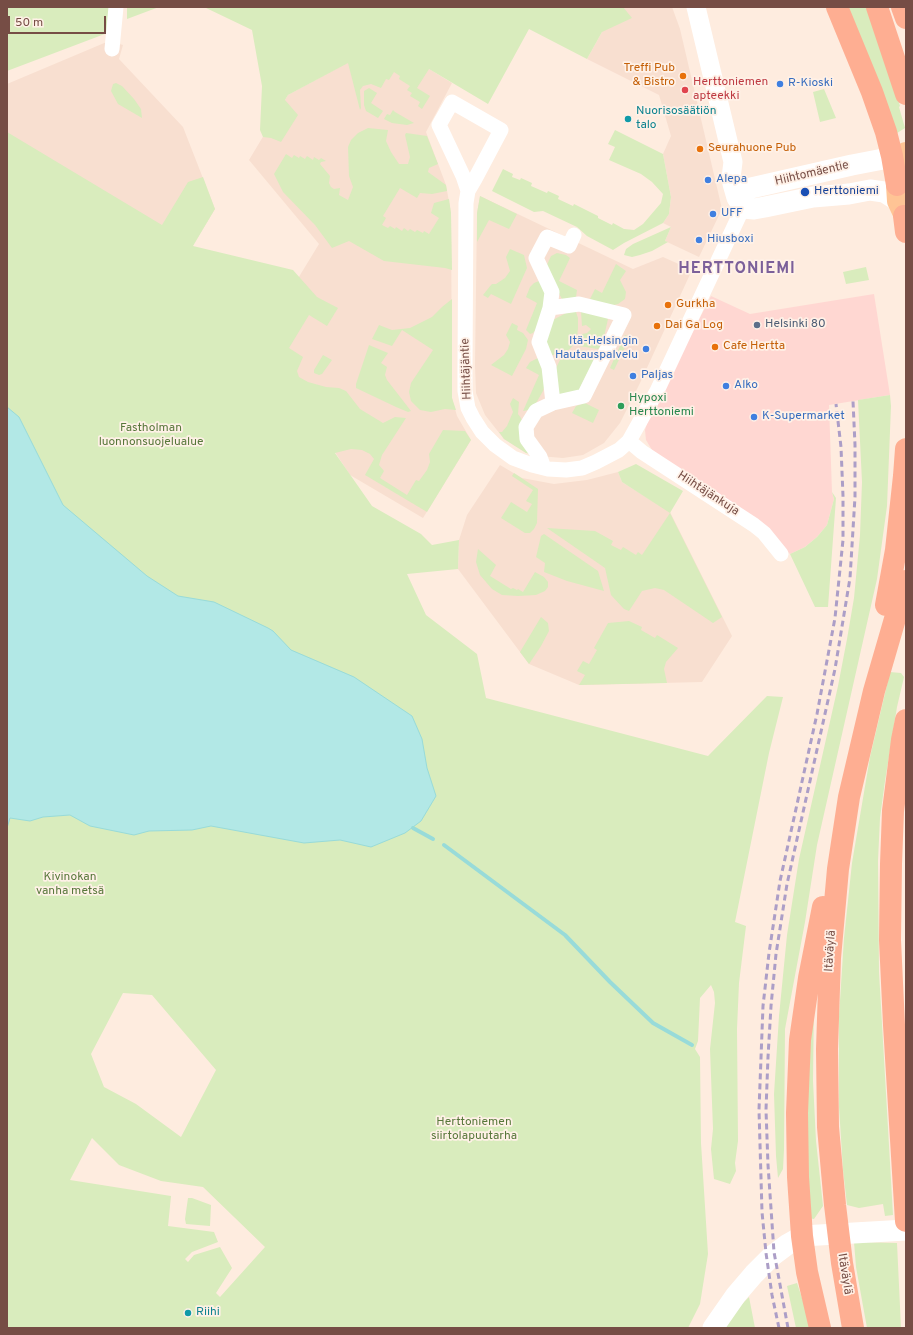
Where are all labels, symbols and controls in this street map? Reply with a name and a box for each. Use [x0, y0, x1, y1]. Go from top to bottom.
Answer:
scale bar [10, 8, 108, 34]
text: 50 m [15, 15, 43, 31]
place label: Treffi Pub & Bistro [623, 62, 675, 90]
marker: Treffi Pub & Bistro [678, 71, 688, 81]
place label: Herttoniemen apteekki [693, 76, 768, 104]
place label: R-Kioski [788, 77, 833, 91]
marker: R-Kioski [775, 79, 785, 89]
marker: Herttoniemen apteekki [680, 85, 690, 95]
place label: Nuorisosäätiön talo [636, 105, 717, 133]
marker: Nuorisosäätiön talo [623, 114, 633, 124]
place label: Seurahuone Pub [708, 142, 796, 156]
marker: Seurahuone Pub [695, 144, 705, 154]
street label: Hiihtomäentie [774, 158, 850, 190]
place label: Alepa [716, 173, 747, 187]
marker: Alepa [703, 175, 713, 185]
place label: Herttoniemi [814, 185, 879, 199]
marker: Herttoniemi [799, 186, 811, 198]
place label: UFF [721, 207, 743, 221]
marker: UFF [708, 209, 718, 219]
place label: Hiusboxi [707, 233, 753, 247]
marker: Hiusboxi [694, 235, 704, 245]
district label: HERTTONIEMI [678, 260, 796, 280]
place label: Gurkha [676, 298, 715, 312]
marker: Gurkha [663, 300, 673, 310]
place label: Helsinki 80 [765, 318, 826, 332]
place label: Dai Ga Log [665, 319, 723, 333]
marker: Helsinki 80 [752, 320, 762, 330]
marker: Dai Ga Log [652, 321, 662, 331]
place label: Itä-Helsingin Hautauspalvelu [555, 335, 638, 363]
street label: Hiihtäjäntie [459, 338, 475, 400]
place label: Cafe Hertta [723, 340, 785, 354]
marker: Cafe Hertta [710, 342, 720, 352]
marker: Itä-Helsingin Hautauspalvelu [641, 344, 651, 354]
place label: Paljas [641, 369, 673, 383]
marker: Paljas [628, 371, 638, 381]
place label: Alko [734, 379, 758, 393]
marker: Alko [721, 381, 731, 391]
place label: Hypoxi Herttoniemi [629, 392, 694, 420]
marker: Hypoxi Herttoniemi [616, 401, 626, 411]
place label: K-Supermarket [762, 410, 845, 424]
marker: K-Supermarket [749, 412, 759, 422]
park label: Fastholman luonnonsuojelualue [99, 422, 203, 450]
street label: Hiihtäjänkuja [674, 469, 742, 519]
park label: Kivinokan vanha metsä [36, 871, 104, 899]
street label: Itäväylä [822, 930, 840, 972]
park label: Herttoniemen siirtolapuutarha [431, 1116, 517, 1144]
street label: Itäväylä [834, 1252, 854, 1296]
place label: Riihi [196, 1306, 220, 1320]
marker: Riihi [183, 1308, 193, 1318]

